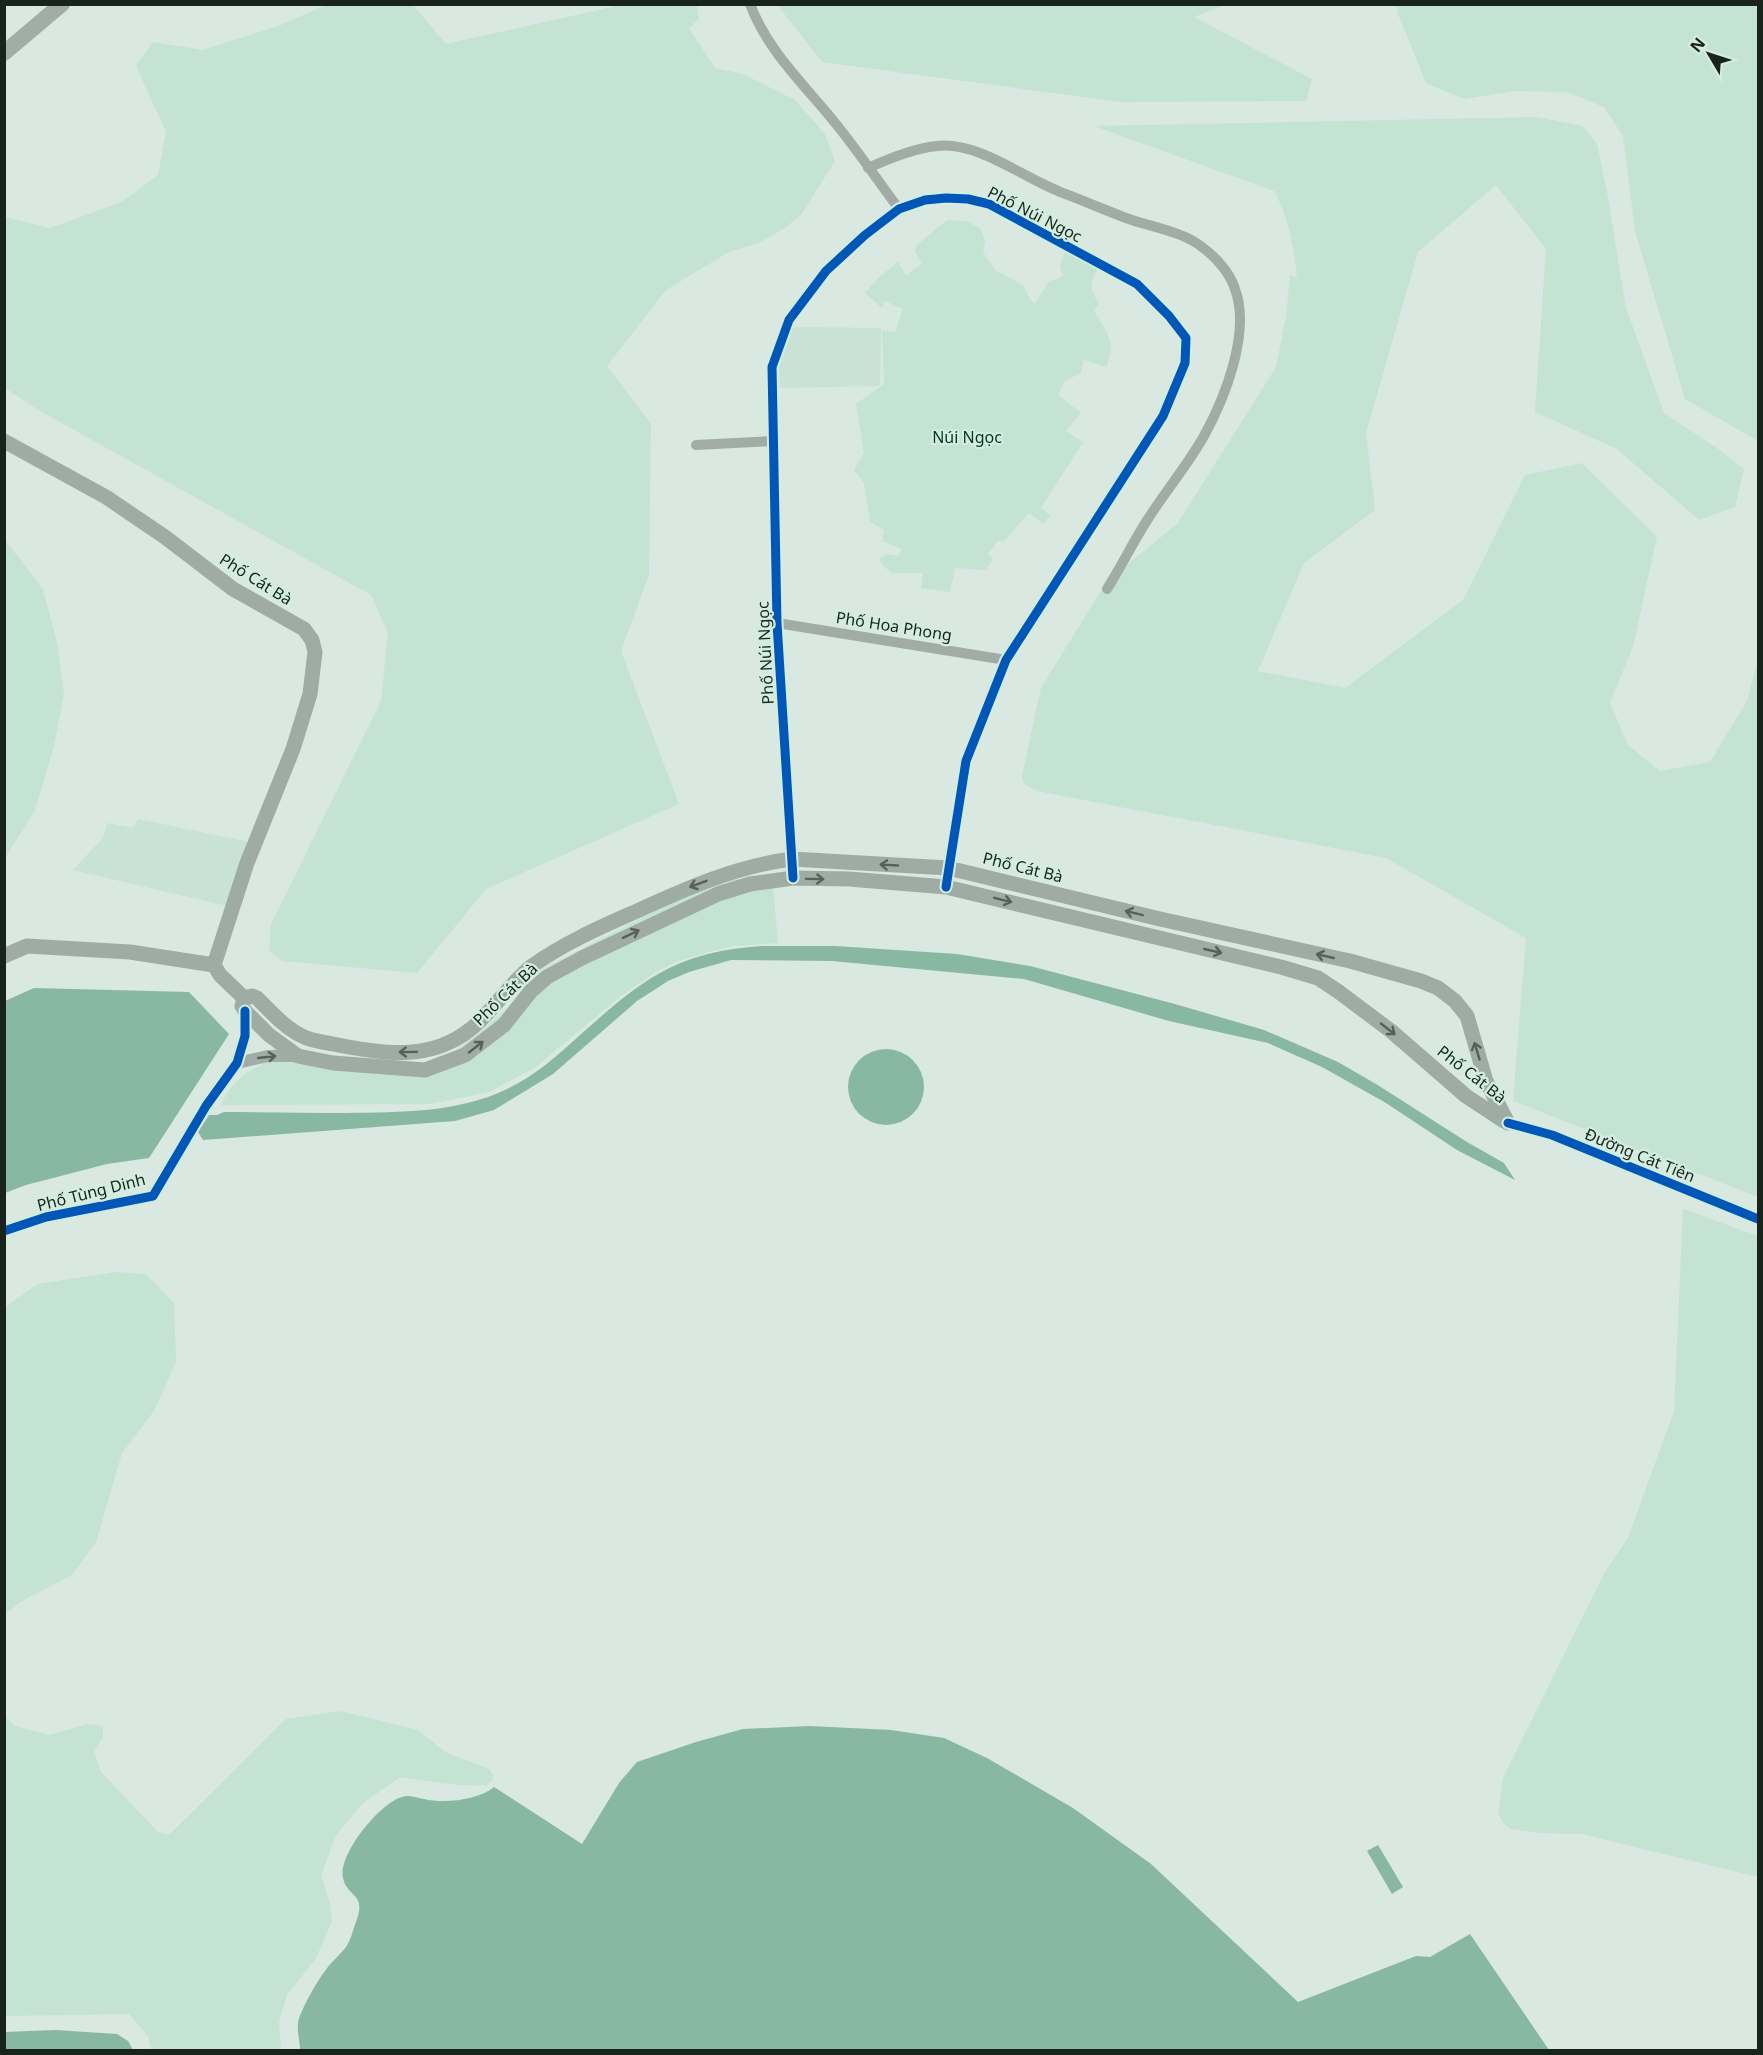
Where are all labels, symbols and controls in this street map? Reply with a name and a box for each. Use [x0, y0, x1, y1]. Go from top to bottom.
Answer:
north arrow [1679, 24, 1739, 84]
text: N [1685, 33, 1710, 57]
street label: Phố Núi Ngọc [984, 181, 1086, 247]
park label: Núi Ngọc [932, 426, 1002, 448]
street label: Phố Cát Bà [215, 548, 297, 610]
street label: Phố Núi Ngọc [751, 601, 779, 705]
street label: Phố Hoa Phong [834, 606, 954, 646]
street label: Phố Cát Bà [981, 846, 1065, 888]
one-way arrow [880, 859, 900, 870]
one-way arrow [805, 873, 825, 884]
one-way arrow [689, 880, 708, 891]
one-way arrow [993, 895, 1012, 907]
one-way arrow [1125, 906, 1144, 918]
one-way arrow [622, 927, 640, 939]
one-way arrow [1203, 945, 1222, 957]
one-way arrow [1315, 949, 1334, 961]
street label: Phố Cát Bà [468, 958, 542, 1030]
one-way arrow [1379, 1022, 1395, 1035]
one-way arrow [468, 1040, 484, 1053]
street label: Phố Cát Bà [1433, 1040, 1511, 1108]
one-way arrow [1471, 1042, 1482, 1061]
one-way arrow [398, 1047, 418, 1058]
one-way arrow [257, 1051, 276, 1062]
street label: Đường Cát Tiên [1582, 1123, 1698, 1187]
street label: Phố Tùng Dinh [35, 1168, 147, 1216]

